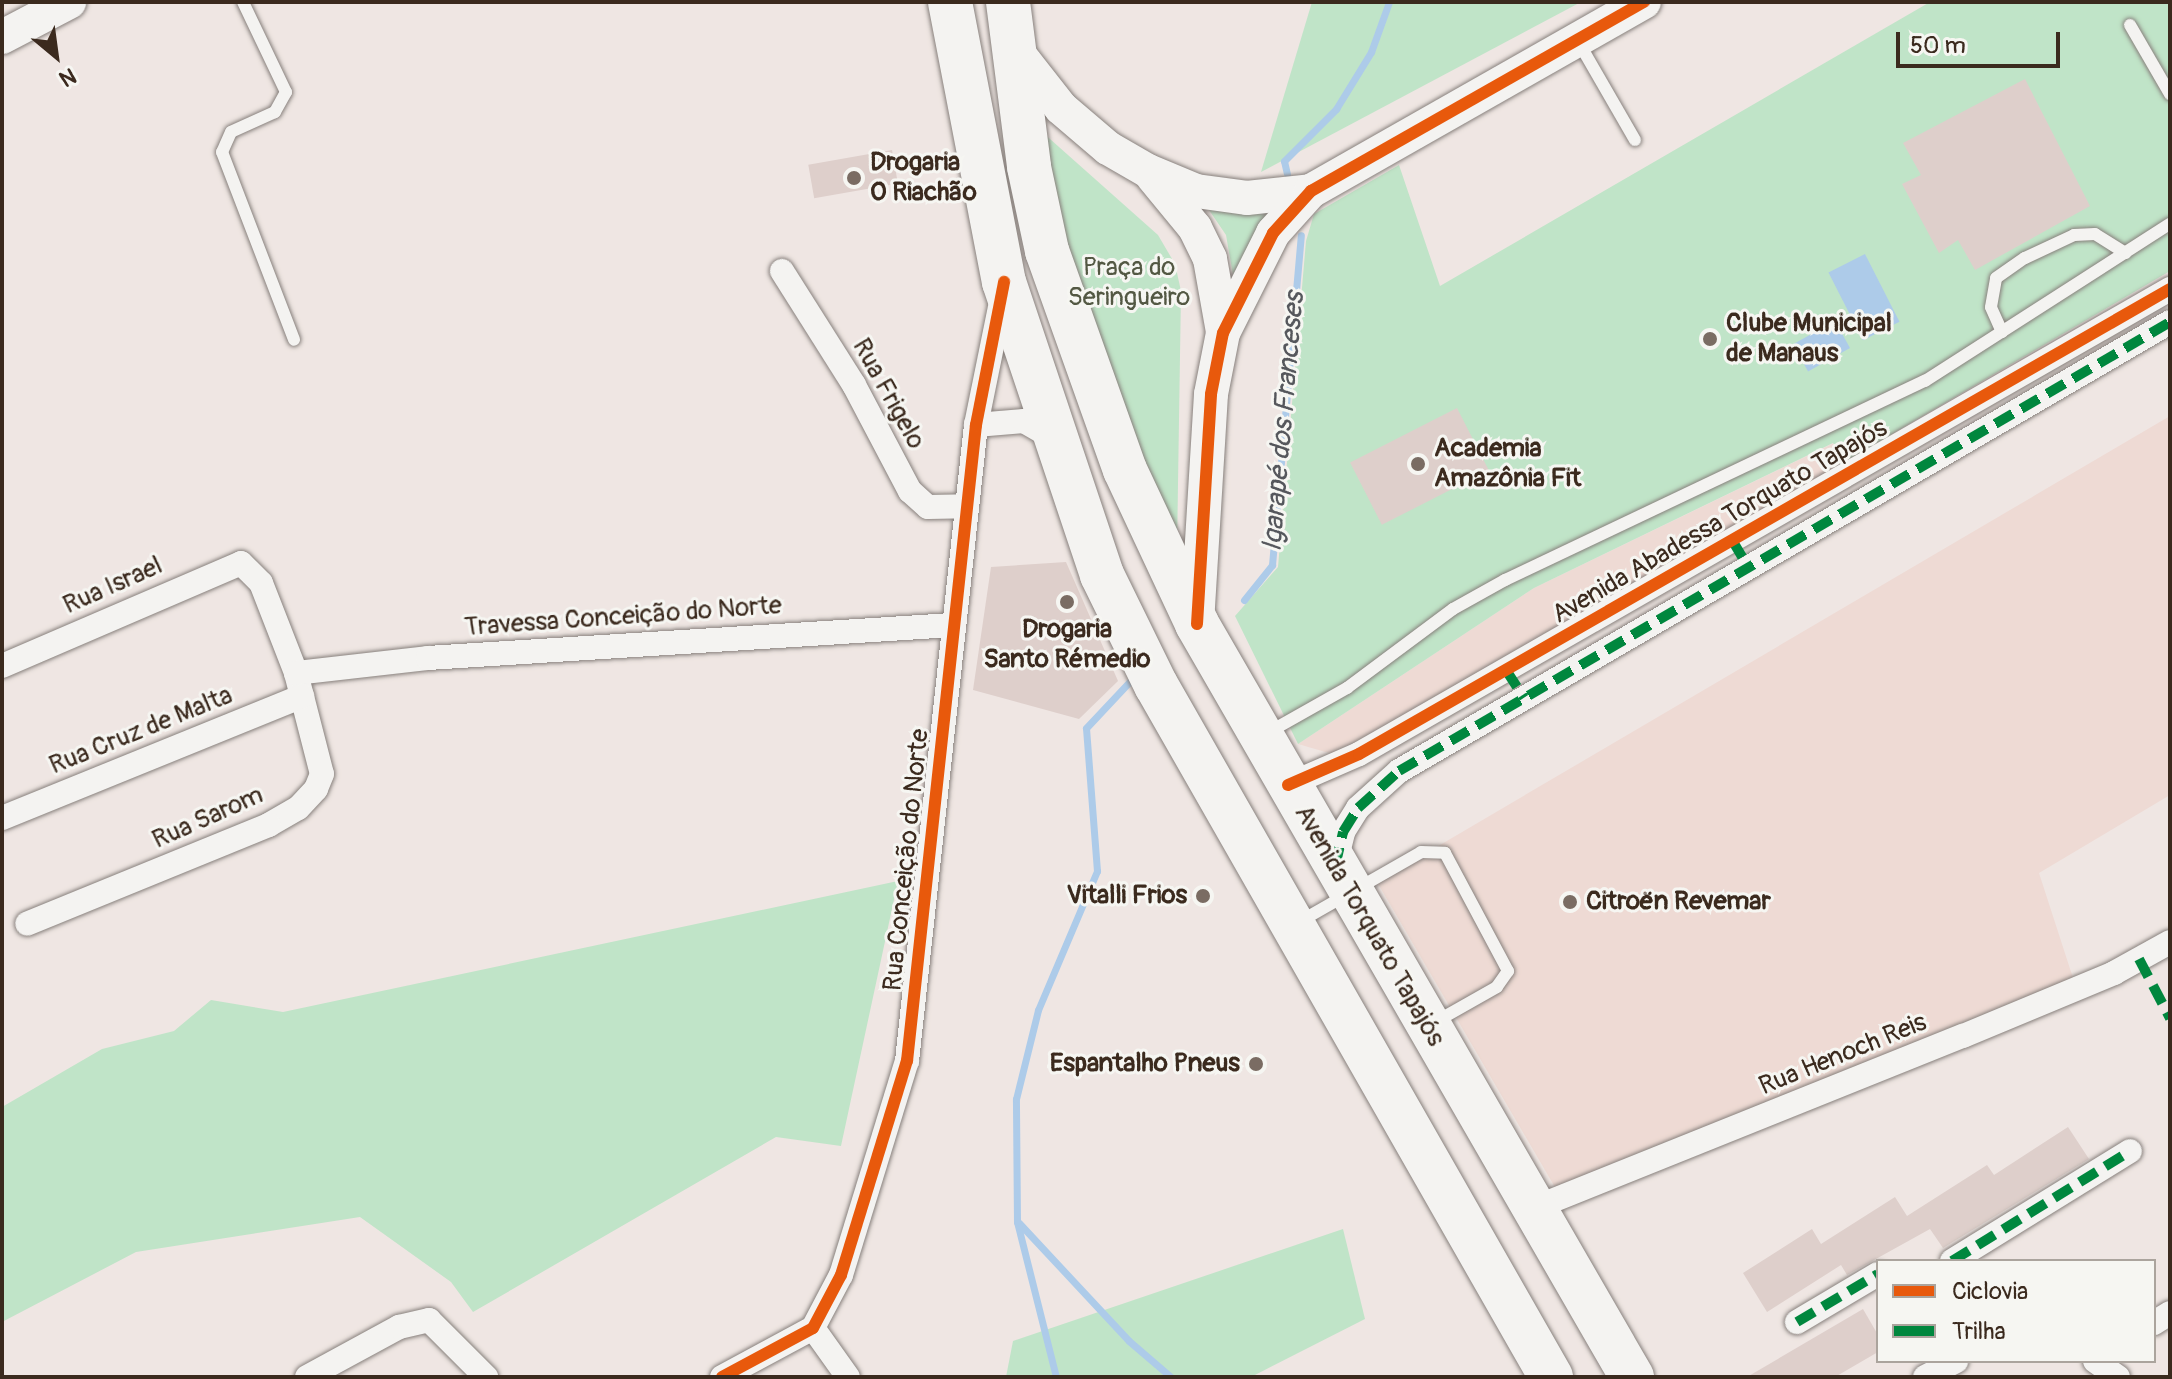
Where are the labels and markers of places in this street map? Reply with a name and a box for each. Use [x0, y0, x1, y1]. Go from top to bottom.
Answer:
place label: Drogaria O Riachão [870, 147, 977, 208]
marker: Drogaria O Riachão [845, 169, 863, 187]
place label: Clube Municipal de Manaus [1726, 308, 1892, 370]
marker: Clube Municipal de Manaus [1701, 330, 1719, 348]
place label: Academia Amazônia Fit [1434, 433, 1581, 494]
marker: Academia Amazônia Fit [1409, 455, 1427, 473]
marker: Drogaria Santo Rémedio [1058, 593, 1076, 611]
place label: Drogaria Santo Rémedio [983, 614, 1151, 676]
place label: Vitalli Frios [1066, 880, 1187, 912]
place label: Citroën Revemar [1586, 886, 1771, 918]
marker: Vitalli Frios [1194, 887, 1212, 905]
marker: Citroën Revemar [1561, 893, 1579, 911]
place label: Espantalho Pneus [1050, 1048, 1240, 1080]
marker: Espantalho Pneus [1247, 1055, 1265, 1073]

